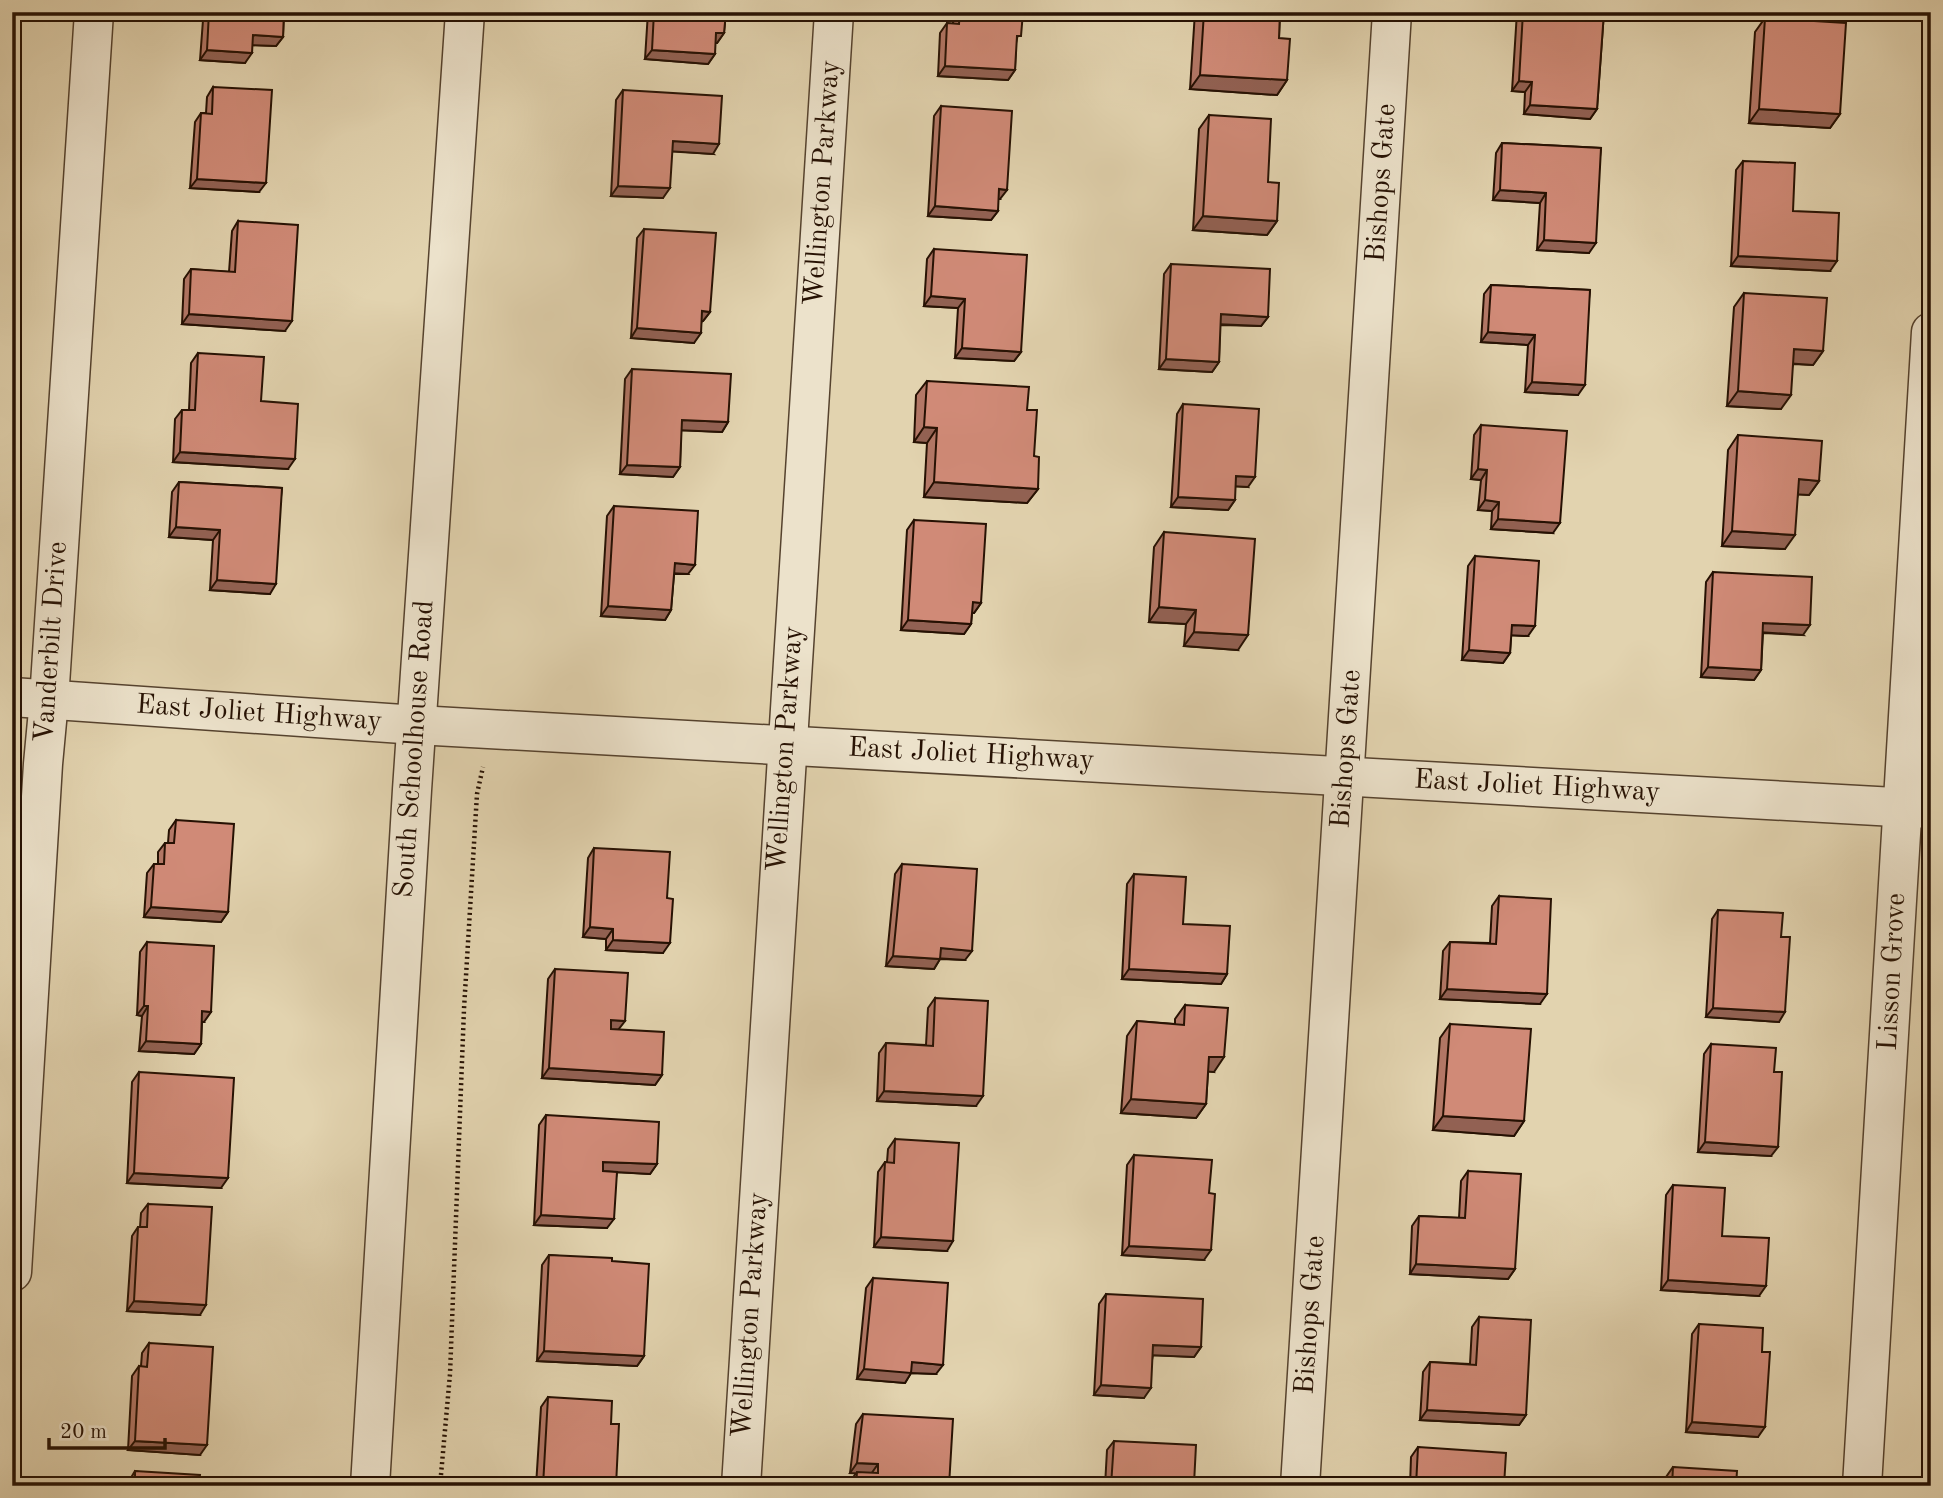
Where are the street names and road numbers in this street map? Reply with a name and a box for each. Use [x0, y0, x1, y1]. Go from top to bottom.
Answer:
street label: Wellington Parkway [800, 59, 846, 307]
street label: Bishops Gate [1362, 103, 1402, 263]
street label: Vanderbilt Drive [31, 540, 73, 744]
street label: South Schoolhouse Road [391, 599, 439, 899]
street label: Wellington Parkway [763, 625, 809, 873]
street label: Bishops Gate [1327, 669, 1367, 829]
street label: East Joliet Highway [135, 691, 383, 737]
street label: East Joliet Highway [847, 735, 1095, 775]
street label: East Joliet Highway [1413, 767, 1661, 807]
street label: Lisson Grove [1875, 892, 1911, 1052]
street label: Wellington Parkway [728, 1191, 774, 1439]
street label: Bishops Gate [1291, 1235, 1331, 1395]

